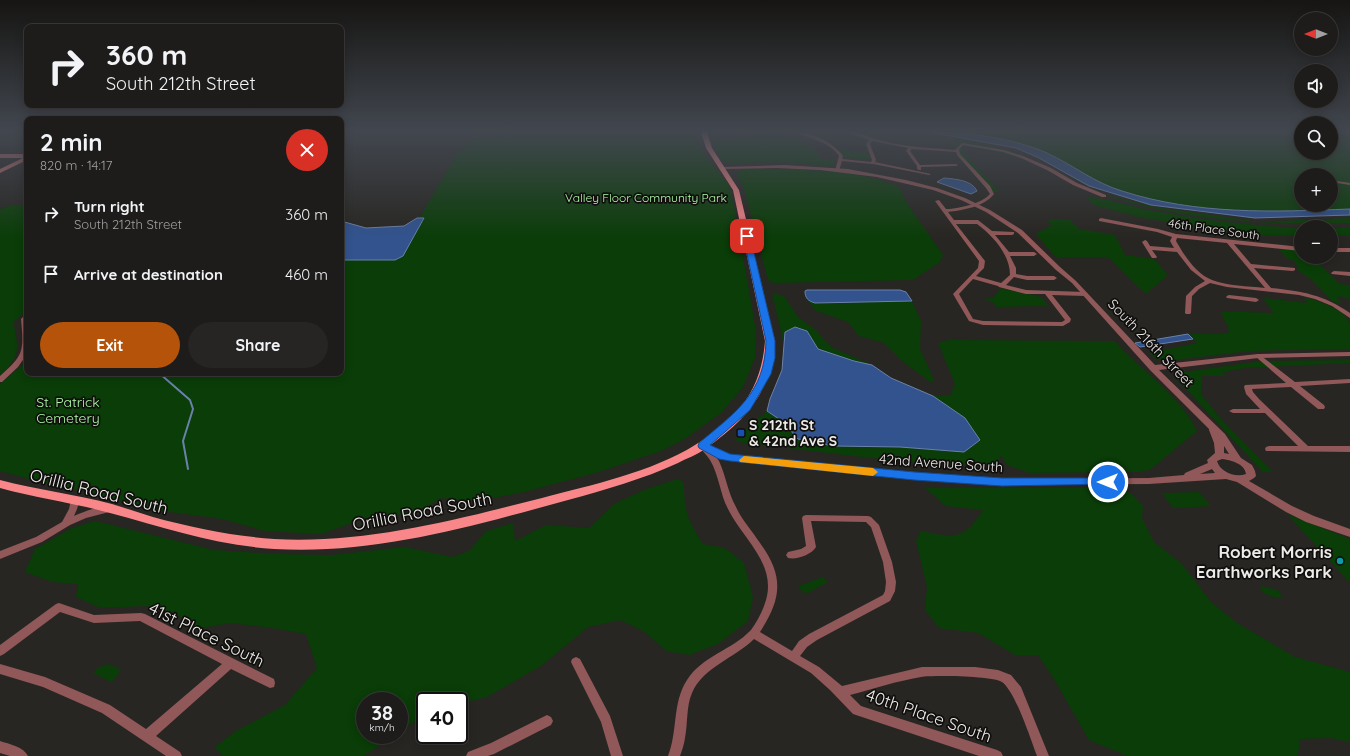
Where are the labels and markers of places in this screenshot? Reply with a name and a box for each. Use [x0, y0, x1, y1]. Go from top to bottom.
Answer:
pin [730, 219, 764, 253]
place label: S 212th St & 42nd Ave S [749, 416, 837, 450]
marker: S 212th St & 42nd Ave S [736, 428, 746, 438]
place label: Robert Morris Earthworks Park [1196, 541, 1332, 582]
marker: Robert Morris Earthworks Park [1335, 556, 1345, 566]

